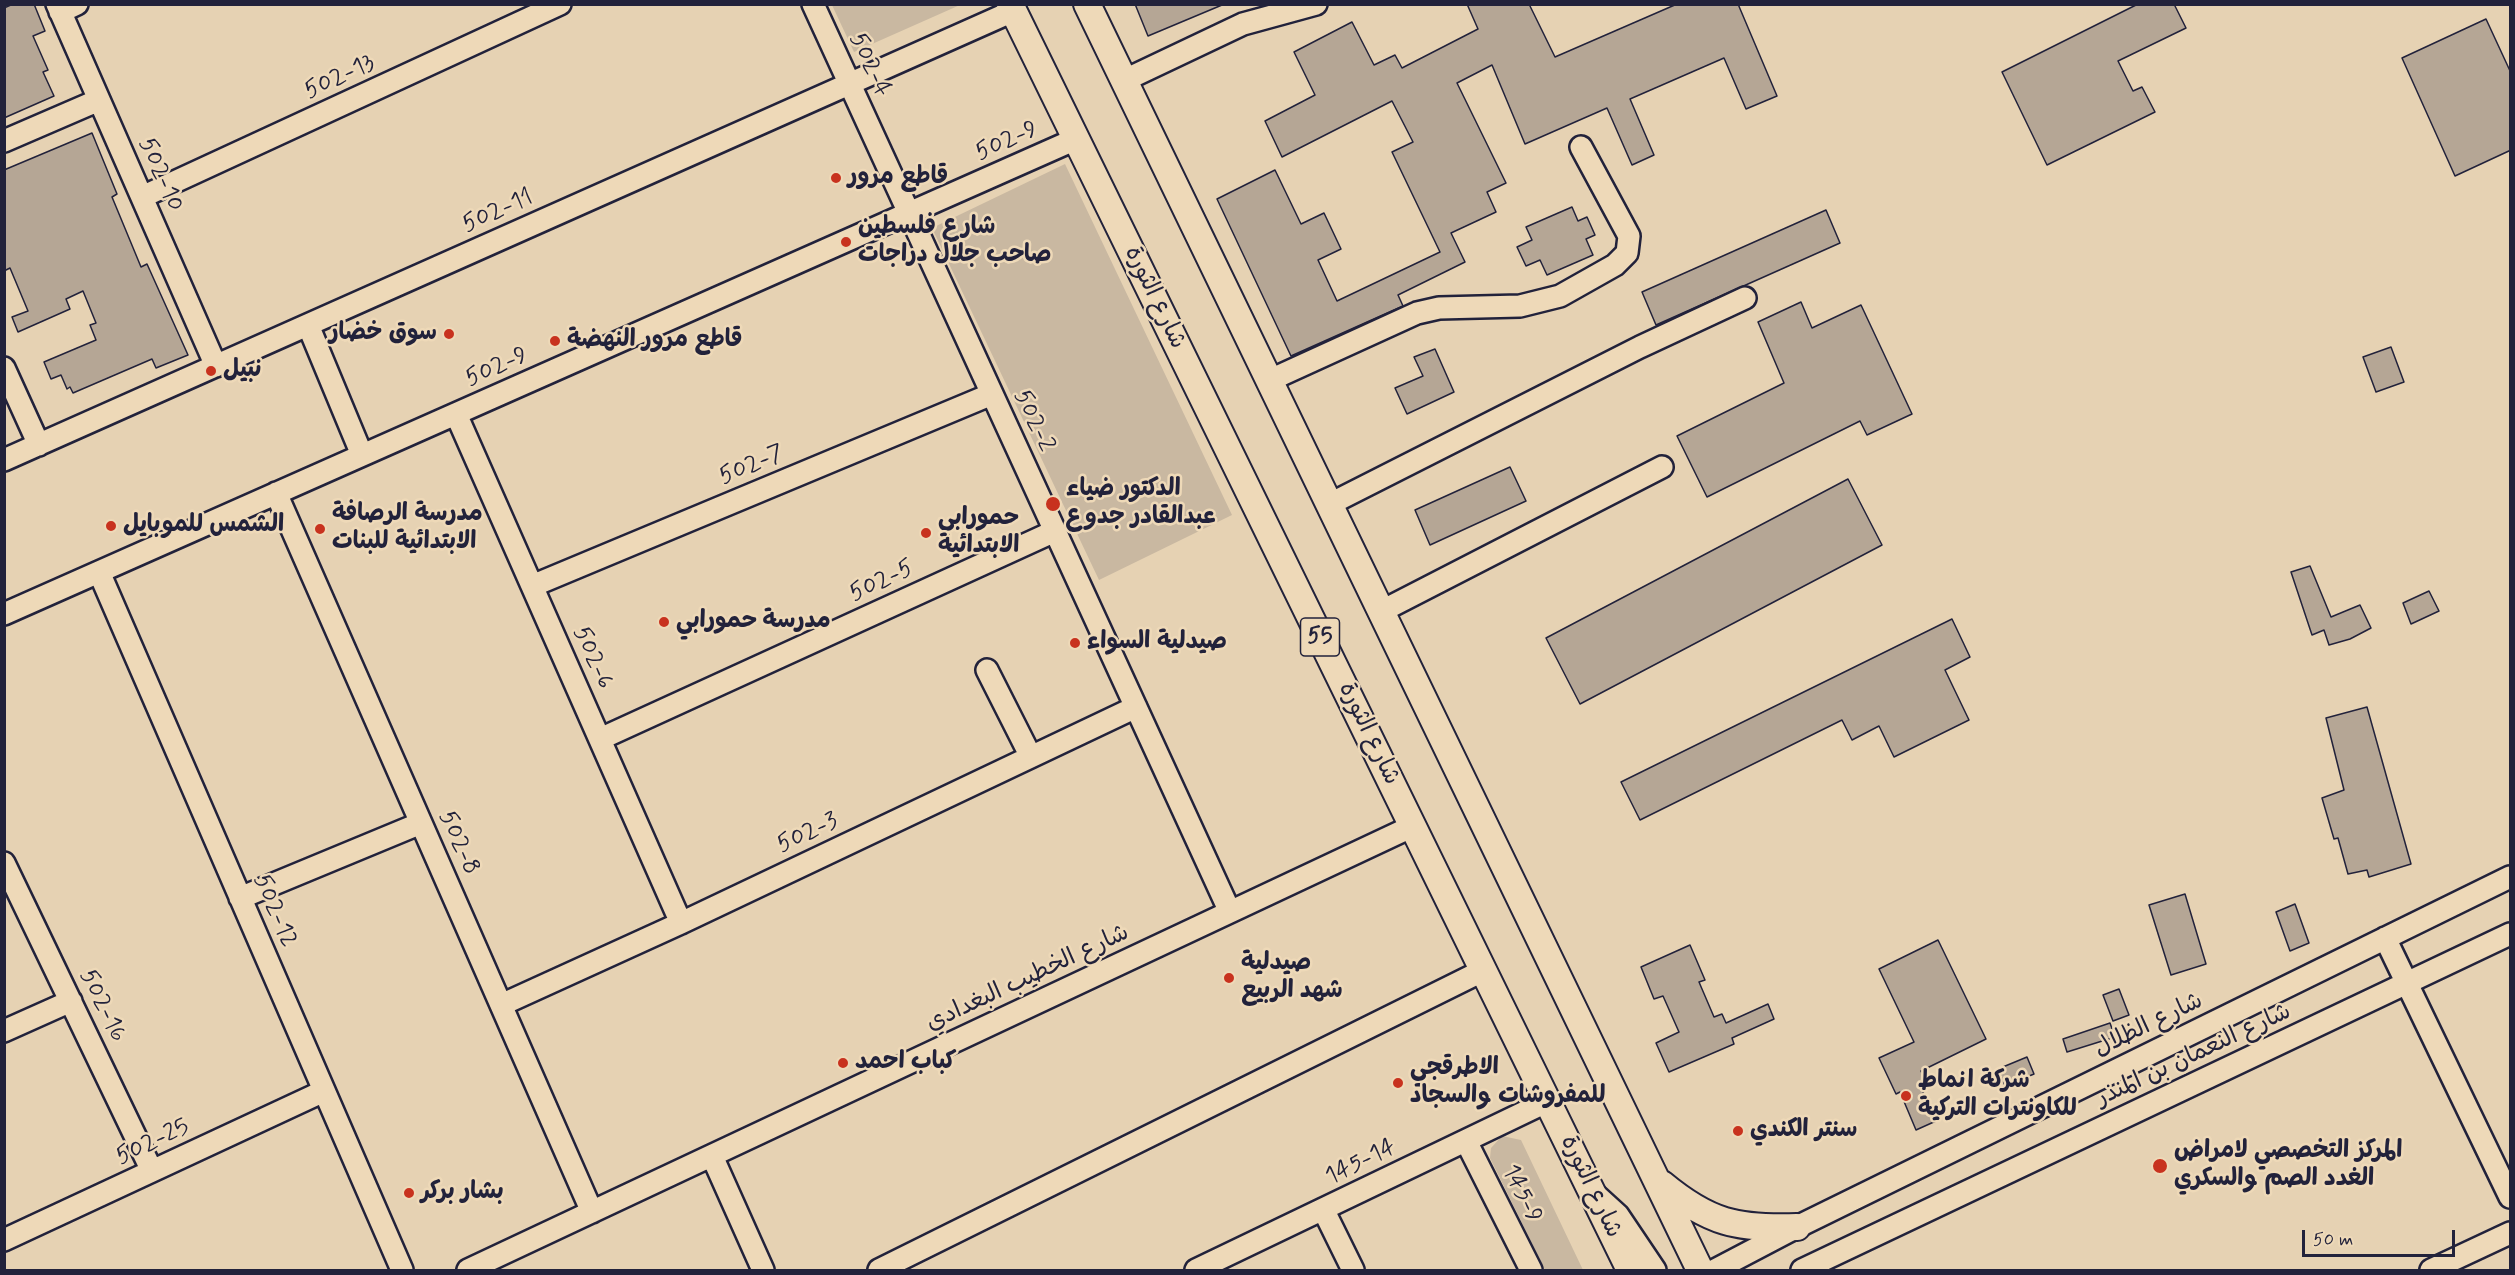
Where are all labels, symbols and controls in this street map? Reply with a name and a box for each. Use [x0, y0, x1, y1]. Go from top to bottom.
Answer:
street label: 502-4 [842, 28, 896, 102]
street label: 502-13 [300, 49, 380, 107]
street label: 502-9 [971, 116, 1043, 168]
street label: 502-10 [131, 134, 189, 216]
place label: قاطع مرور [848, 164, 948, 192]
marker: قاطع مرور [829, 171, 843, 185]
street label: 502-11 [458, 184, 538, 240]
place label: شارع فلسطين صاحب جلال دراجات [858, 214, 1051, 270]
marker: شارع فلسطين صاحب جلال دراجات [839, 235, 853, 249]
street label: شارع الثورة [1117, 242, 1191, 354]
place label: سوق خضار [329, 320, 437, 348]
marker: سوق خضار [442, 327, 456, 341]
place label: قاطع مرور النهضة [567, 327, 742, 355]
marker: قاطع مرور النهضة [548, 334, 562, 348]
street label: 502-9 [461, 342, 533, 394]
place label: نبيل [223, 357, 261, 385]
marker: نبيل [204, 364, 218, 378]
street label: 502-2 [1006, 385, 1060, 457]
street label: 502-7 [715, 440, 789, 492]
place label: الدكتور ضياء عبدالقادر جدوع [1066, 476, 1216, 532]
marker: الدكتور ضياء عبدالقادر جدوع [1044, 495, 1062, 513]
place label: مدرسة الرصافة الابتدائية للبنات [332, 501, 483, 557]
place label: حمورابي الابتدائية [938, 505, 1019, 561]
place label: الشمس للموبايل [123, 512, 284, 540]
marker: الشمس للموبايل [104, 519, 118, 533]
marker: مدرسة الرصافة الابتدائية للبنات [313, 522, 327, 536]
marker: حمورابي الابتدائية [919, 526, 933, 540]
street label: 502-5 [845, 555, 919, 609]
place label: مدرسة حمورابي [676, 608, 831, 636]
marker: مدرسة حمورابي [657, 615, 671, 629]
road number: 55 [1300, 618, 1340, 656]
street label: 502-6 [566, 622, 618, 694]
place label: صيدلية السواء [1087, 629, 1227, 657]
marker: صيدلية السواء [1068, 636, 1082, 650]
street label: شارع الثورة [1331, 678, 1405, 790]
street label: 502-8 [431, 807, 485, 879]
street label: 502-3 [773, 807, 843, 861]
street label: 502-12 [246, 870, 302, 952]
street label: شارع الخطيب البغدادي [922, 919, 1134, 1039]
place label: صيدلية شهد الربيع [1241, 950, 1343, 1006]
street label: 502-16 [72, 965, 132, 1047]
marker: صيدلية شهد الربيع [1222, 971, 1236, 985]
street label: شارع الظلال [2090, 987, 2208, 1065]
street label: شارع النعمان بن المنذر [2092, 998, 2296, 1114]
place label: كباب احمد [855, 1049, 956, 1077]
place label: الاطرقجي للمفروشات والسجاد [1410, 1055, 1606, 1111]
marker: كباب احمد [836, 1056, 850, 1070]
place label: شركة انماط للكاونترات التركية [1918, 1068, 2077, 1124]
marker: الاطرقجي للمفروشات والسجاد [1391, 1076, 1405, 1090]
marker: شركة انماط للكاونترات التركية [1899, 1089, 1913, 1103]
street label: 502-25 [112, 1114, 194, 1172]
place label: سنتر الكندي [1750, 1117, 1857, 1145]
marker: سنتر الكندي [1731, 1124, 1745, 1138]
street label: شارع الثورة [1553, 1131, 1627, 1243]
street label: 145-14 [1321, 1134, 1401, 1192]
place label: المركز التخصصي لامراض الغدد الصم والسكري [2174, 1138, 2402, 1194]
marker: المركز التخصصي لامراض الغدد الصم والسكري [2151, 1157, 2169, 1175]
street label: 145-9 [1495, 1160, 1547, 1228]
place label: بشار بركر [421, 1179, 504, 1207]
marker: بشار بركر [402, 1186, 416, 1200]
scale bar [2305, 1218, 2458, 1256]
text: 50 m [2313, 1228, 2353, 1252]

